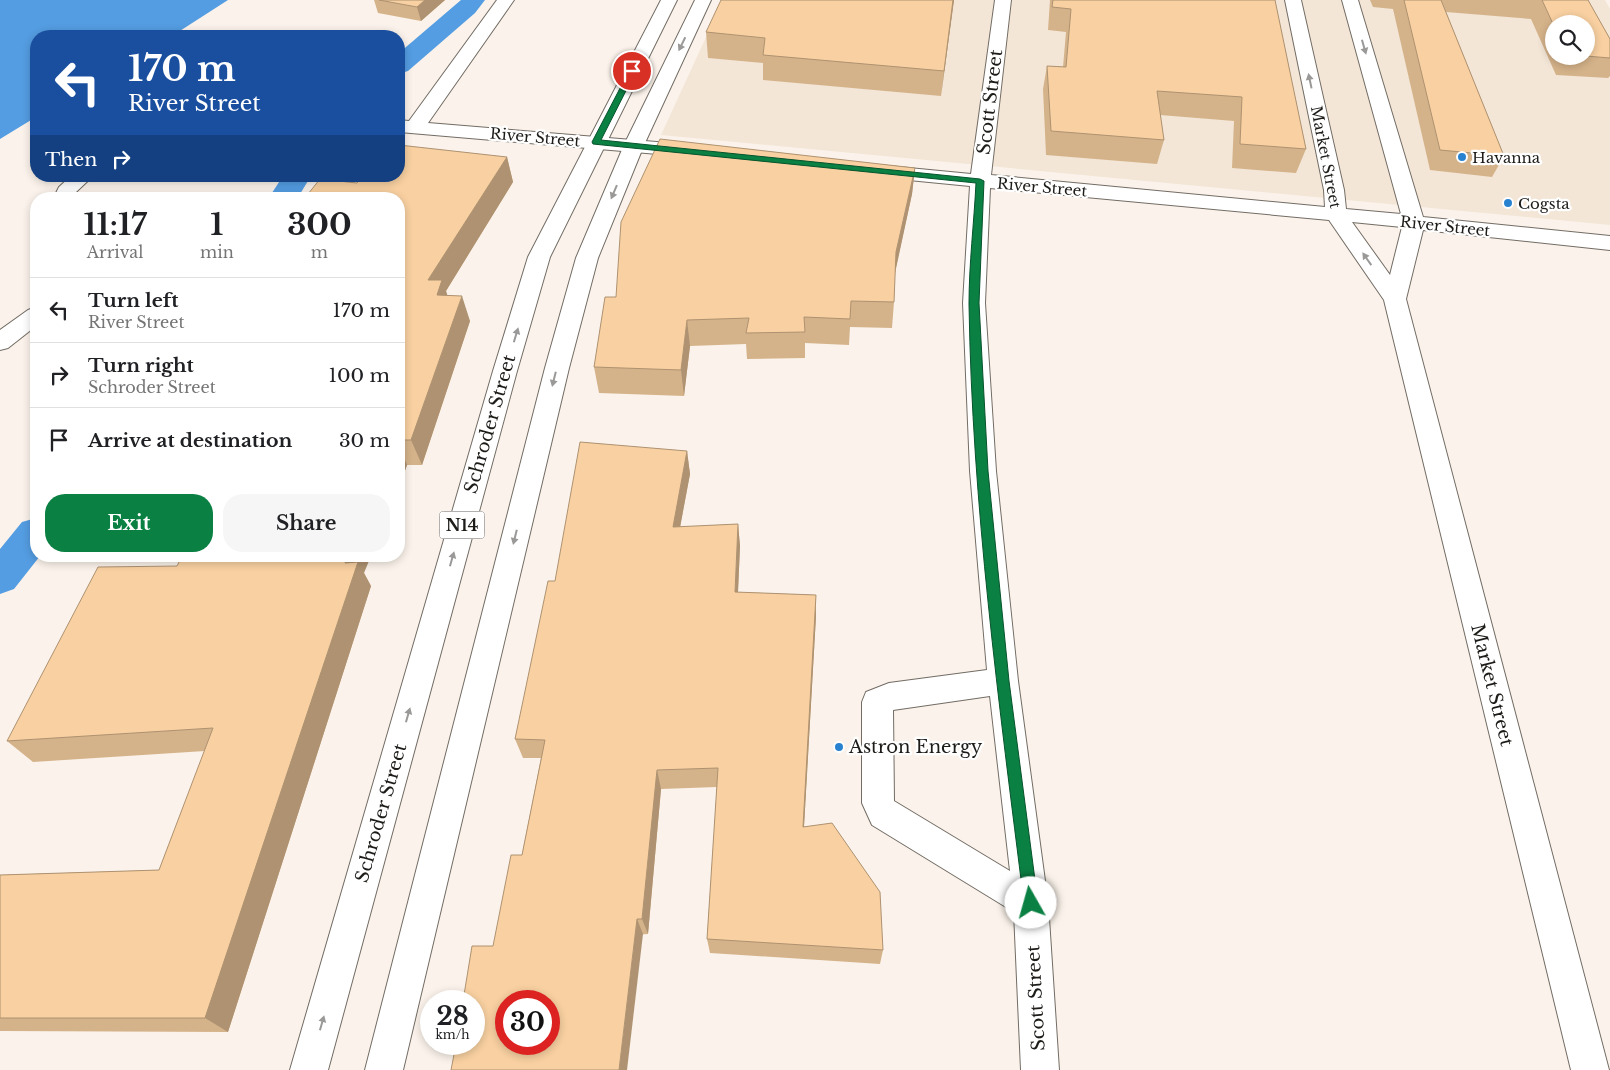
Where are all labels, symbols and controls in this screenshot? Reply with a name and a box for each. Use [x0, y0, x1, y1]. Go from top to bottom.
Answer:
map controls [1545, 15, 1595, 65]
button: search [1545, 15, 1595, 65]
one-way arrow [678, 37, 686, 51]
one-way arrow [1360, 39, 1368, 54]
text: 170 m [128, 47, 236, 90]
street label: Scott Street [973, 48, 1007, 156]
icon: left [45, 50, 110, 115]
pin [611, 50, 653, 92]
icon: arrive [618, 57, 646, 85]
one-way arrow [1306, 73, 1314, 88]
text: River Street [128, 90, 261, 117]
street label: Market Street [1307, 104, 1345, 210]
street label: River Street [489, 124, 581, 150]
icon: right [107, 145, 135, 173]
text: Then [45, 148, 97, 171]
place label: Havanna [1472, 148, 1541, 167]
marker: Havanna [1456, 151, 1468, 163]
street label: River Street [996, 174, 1088, 200]
one-way arrow [610, 185, 618, 200]
place label: Cogsta [1518, 194, 1570, 213]
marker: Cogsta [1502, 197, 1514, 209]
text: 11:17 [83, 206, 147, 243]
text: 1 [210, 206, 223, 243]
text: 300 [287, 206, 352, 243]
street label: River Street [1399, 212, 1491, 240]
text: Arrival [87, 242, 143, 262]
text: min [200, 242, 234, 262]
text: m [311, 242, 328, 262]
one-way arrow [1362, 252, 1372, 266]
text: Turn left [88, 289, 179, 312]
icon: left [45, 296, 73, 324]
text: 170 m [333, 299, 390, 322]
text: River Street [88, 312, 185, 332]
one-way arrow [512, 327, 520, 342]
street label: Schroder Street [460, 352, 520, 496]
text: Turn right [88, 354, 194, 377]
icon: right [45, 361, 73, 389]
text: 100 m [329, 364, 390, 387]
one-way arrow [550, 372, 558, 387]
text: Schroder Street [88, 377, 216, 397]
icon: arrive [45, 426, 73, 454]
text: Arrive at destination [88, 429, 292, 452]
text: 30 m [339, 429, 390, 452]
button: Exit [45, 494, 213, 552]
button: Share [223, 494, 390, 552]
road number: N14 [440, 512, 484, 538]
one-way arrow [511, 530, 519, 545]
one-way arrow [449, 551, 457, 566]
street label: Market Street [1466, 622, 1518, 749]
one-way arrow [405, 707, 413, 722]
place label: Astron Energy [848, 736, 983, 758]
street label: Schroder Street [351, 741, 411, 885]
marker: Astron Energy [833, 741, 845, 753]
position arrow [1004, 876, 1056, 928]
street label: Scott Street [1022, 944, 1050, 1051]
speed limit sign: 30 [495, 990, 560, 1055]
text: 28 [436, 1001, 469, 1032]
one-way arrow [318, 1015, 326, 1031]
text: km/h [435, 1027, 470, 1042]

